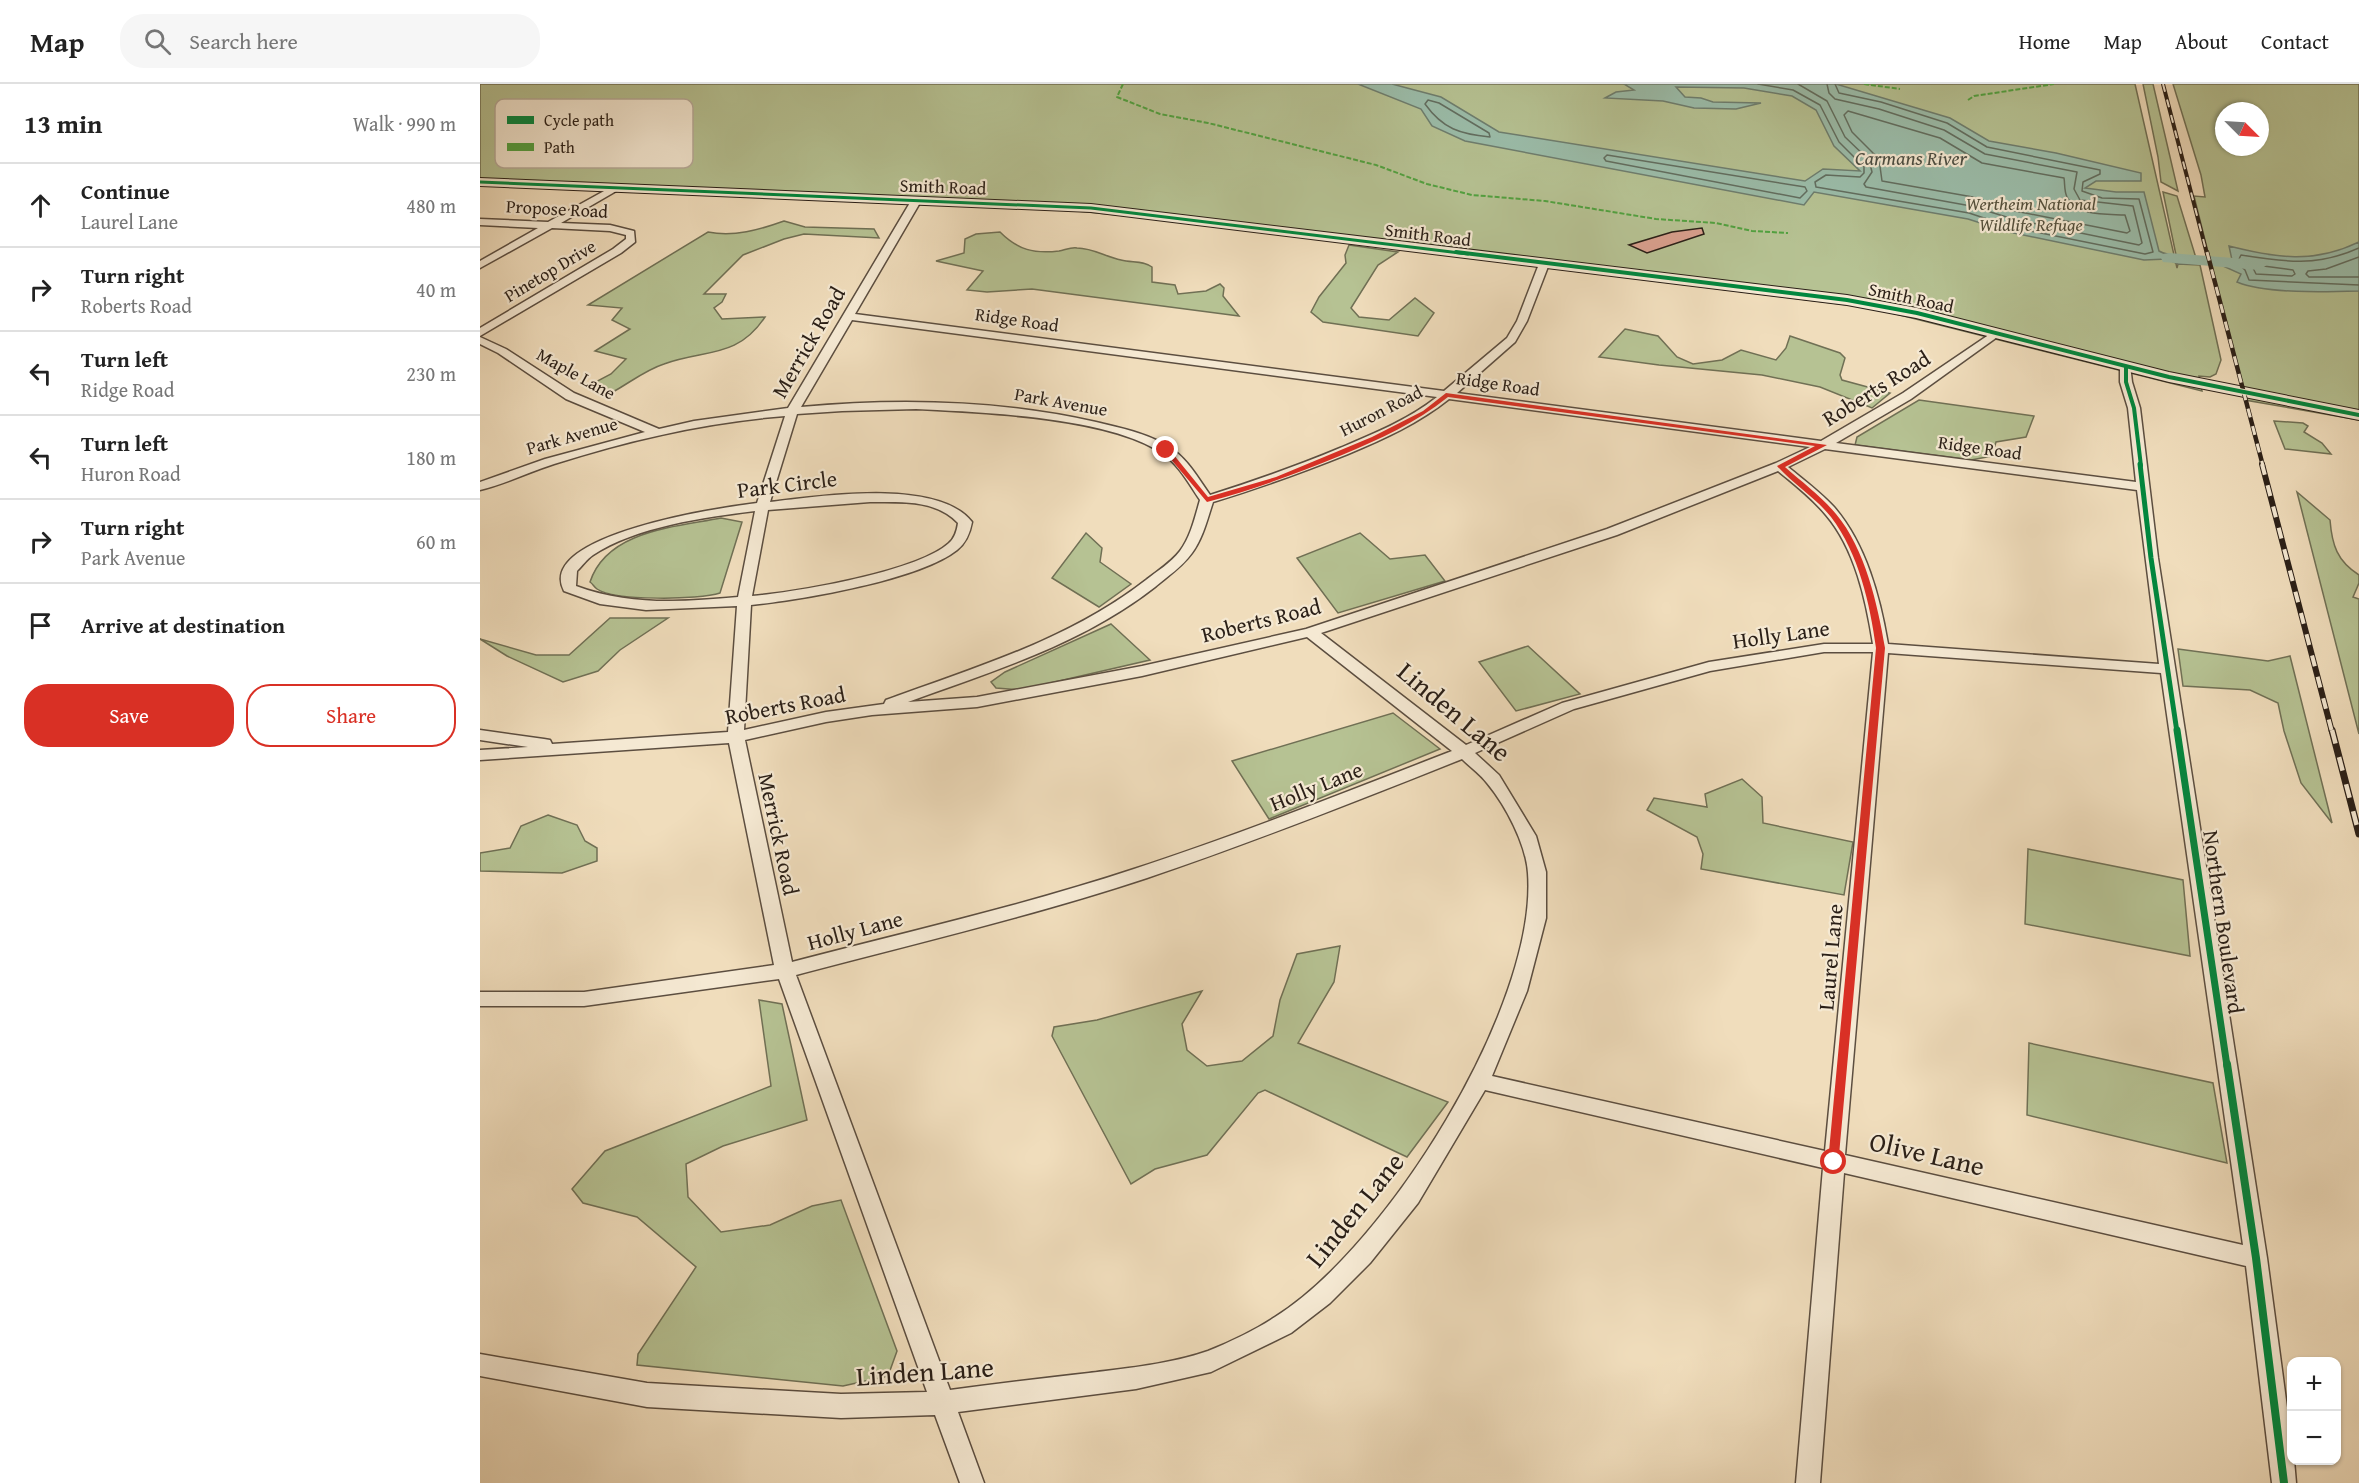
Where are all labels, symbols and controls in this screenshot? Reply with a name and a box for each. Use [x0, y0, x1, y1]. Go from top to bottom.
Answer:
search box [120, 14, 540, 68]
text: Map [30, 21, 84, 62]
icon: search [141, 25, 174, 58]
text: Search here [189, 25, 298, 57]
text: Home [2019, 26, 2070, 57]
text: Map [2103, 26, 2142, 57]
text: About [2175, 26, 2228, 57]
text: Contact [2261, 26, 2329, 57]
legend [495, 99, 693, 168]
north arrow [2215, 102, 2269, 156]
text: 13 min [24, 104, 102, 143]
text: Cycle path [544, 108, 614, 132]
text: Walk · 990 m [353, 109, 456, 138]
text: Path [544, 135, 575, 159]
water label: Carmans River [1855, 143, 1968, 172]
street label: Smith Road [899, 171, 987, 202]
text: Continue [81, 175, 170, 207]
icon: ahead [24, 189, 57, 222]
park label: Wertheim National Wildlife Refuge [1966, 190, 2097, 238]
text: 480 m [406, 191, 456, 220]
street label: Propose Road [505, 192, 609, 225]
text: Laurel Lane [81, 207, 178, 236]
street label: Smith Road [1383, 216, 1473, 253]
street label: Pinetop Drive [499, 233, 601, 309]
text: Turn right [81, 259, 184, 291]
icon: right [24, 273, 57, 306]
text: 40 m [416, 275, 456, 304]
street label: Smith Road [1866, 275, 1957, 320]
street label: Merrick Road [763, 280, 853, 404]
text: Roberts Road [81, 291, 192, 320]
street label: Ridge Road [974, 300, 1061, 339]
street label: Maple Lane [532, 341, 621, 406]
street label: Roberts Road [1816, 342, 1936, 434]
text: Turn left [81, 343, 168, 375]
icon: left [24, 357, 57, 390]
text: 230 m [406, 359, 456, 388]
street label: Ridge Road [1455, 364, 1542, 403]
text: Ridge Road [81, 375, 174, 404]
street label: Huron Road [1335, 378, 1427, 443]
street label: Park Avenue [1012, 380, 1110, 423]
street label: Park Avenue [523, 410, 621, 461]
text: Turn left [81, 427, 168, 459]
street label: Ridge Road [1937, 428, 2024, 467]
route end [1152, 436, 1178, 462]
icon: left [24, 441, 57, 474]
text: 180 m [406, 443, 456, 472]
text: Huron Road [81, 459, 181, 488]
street label: Park Circle [735, 462, 839, 506]
text: Turn right [81, 511, 184, 543]
icon: right [24, 525, 57, 558]
text: 60 m [416, 527, 456, 556]
text: Park Avenue [81, 543, 185, 572]
street label: Roberts Road [1198, 590, 1324, 650]
icon: arrive [24, 609, 57, 642]
text: Arrive at destination [81, 609, 285, 641]
street label: Holly Lane [1730, 611, 1832, 657]
street label: Linden Lane [1389, 652, 1520, 771]
street label: Roberts Road [722, 678, 848, 732]
button: Save [24, 684, 234, 747]
button: Share [246, 684, 456, 747]
street label: Holly Lane [1265, 753, 1367, 819]
street label: Merrick Road [750, 770, 808, 898]
street label: Northern Boulevard [2195, 828, 2253, 1016]
street label: Holly Lane [804, 902, 906, 958]
street label: Laurel Lane [1809, 902, 1851, 1012]
street label: Olive Lane [1866, 1120, 1989, 1186]
street label: Linden Lane [1295, 1143, 1413, 1276]
route start [1820, 1148, 1846, 1174]
street label: Linden Lane [855, 1346, 995, 1396]
map controls [2287, 1357, 2341, 1465]
button: + [2287, 1357, 2341, 1411]
button: − [2287, 1411, 2341, 1465]

